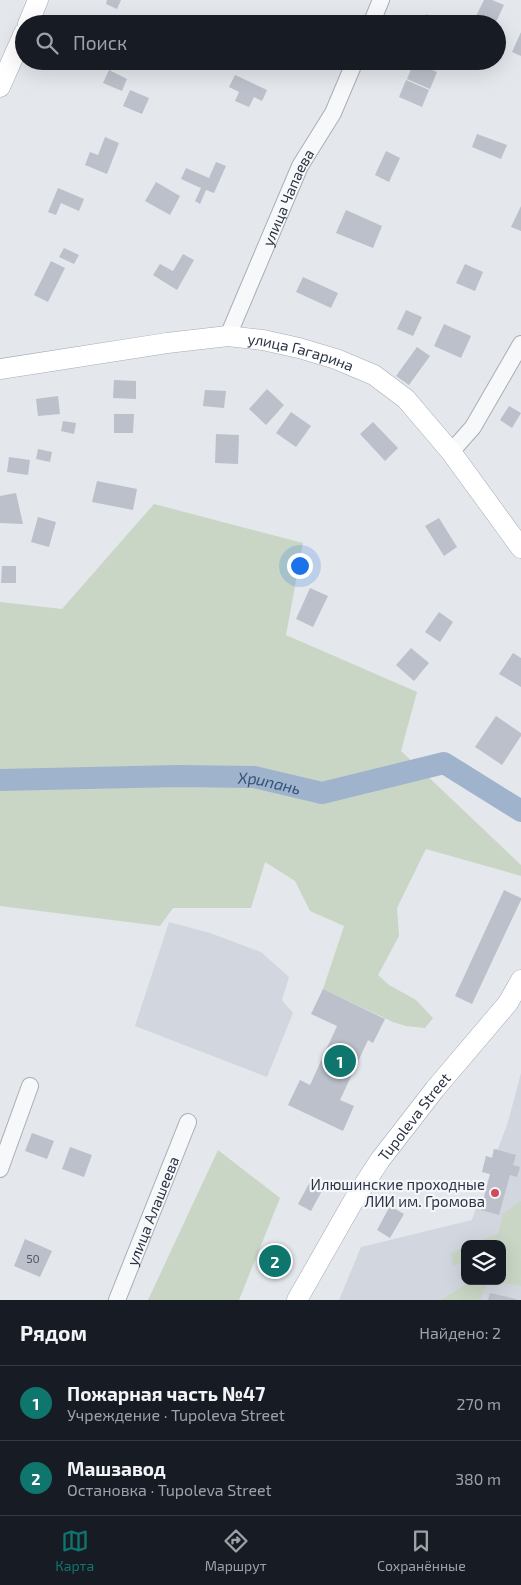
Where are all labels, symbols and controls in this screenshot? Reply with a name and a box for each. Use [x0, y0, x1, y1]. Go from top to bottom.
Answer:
search box [15, 15, 506, 70]
icon: search [33, 29, 61, 57]
text: Поиск [73, 31, 127, 54]
street label: улица Чапаева [258, 145, 318, 249]
street label: улица Гагарина [247, 329, 357, 375]
your location [287, 553, 313, 579]
water label: Хрипань [237, 767, 303, 797]
pin: 1 [324, 1042, 356, 1080]
street label: Tupoleva Street [374, 1069, 454, 1164]
street label: улица Алашеева [123, 1154, 182, 1269]
place label: Илюшинские проходные ЛИИ им. Громова [311, 1175, 485, 1210]
marker: Илюшинские проходные ЛИИ им. Громова [489, 1187, 501, 1199]
map controls [461, 1240, 506, 1285]
button: layers [461, 1240, 506, 1285]
pin: 2 [259, 1242, 291, 1280]
house number: 50 [26, 1251, 40, 1265]
text: Рядом [20, 1320, 87, 1345]
text: Найдено: 2 [419, 1323, 501, 1342]
text: Пожарная часть №47 [67, 1382, 265, 1405]
text: 1 [33, 1394, 39, 1413]
text: 270 m [457, 1394, 501, 1413]
text: Учреждение · Tupoleva Street [67, 1405, 285, 1424]
text: Машзавод [67, 1457, 166, 1480]
text: 2 [31, 1469, 41, 1488]
text: 380 m [455, 1469, 501, 1488]
text: Остановка · Tupoleva Street [67, 1480, 272, 1499]
tab: Карта [55, 1527, 94, 1574]
tab: Маршрут [205, 1527, 267, 1574]
tab: Сохранённые [377, 1527, 466, 1574]

